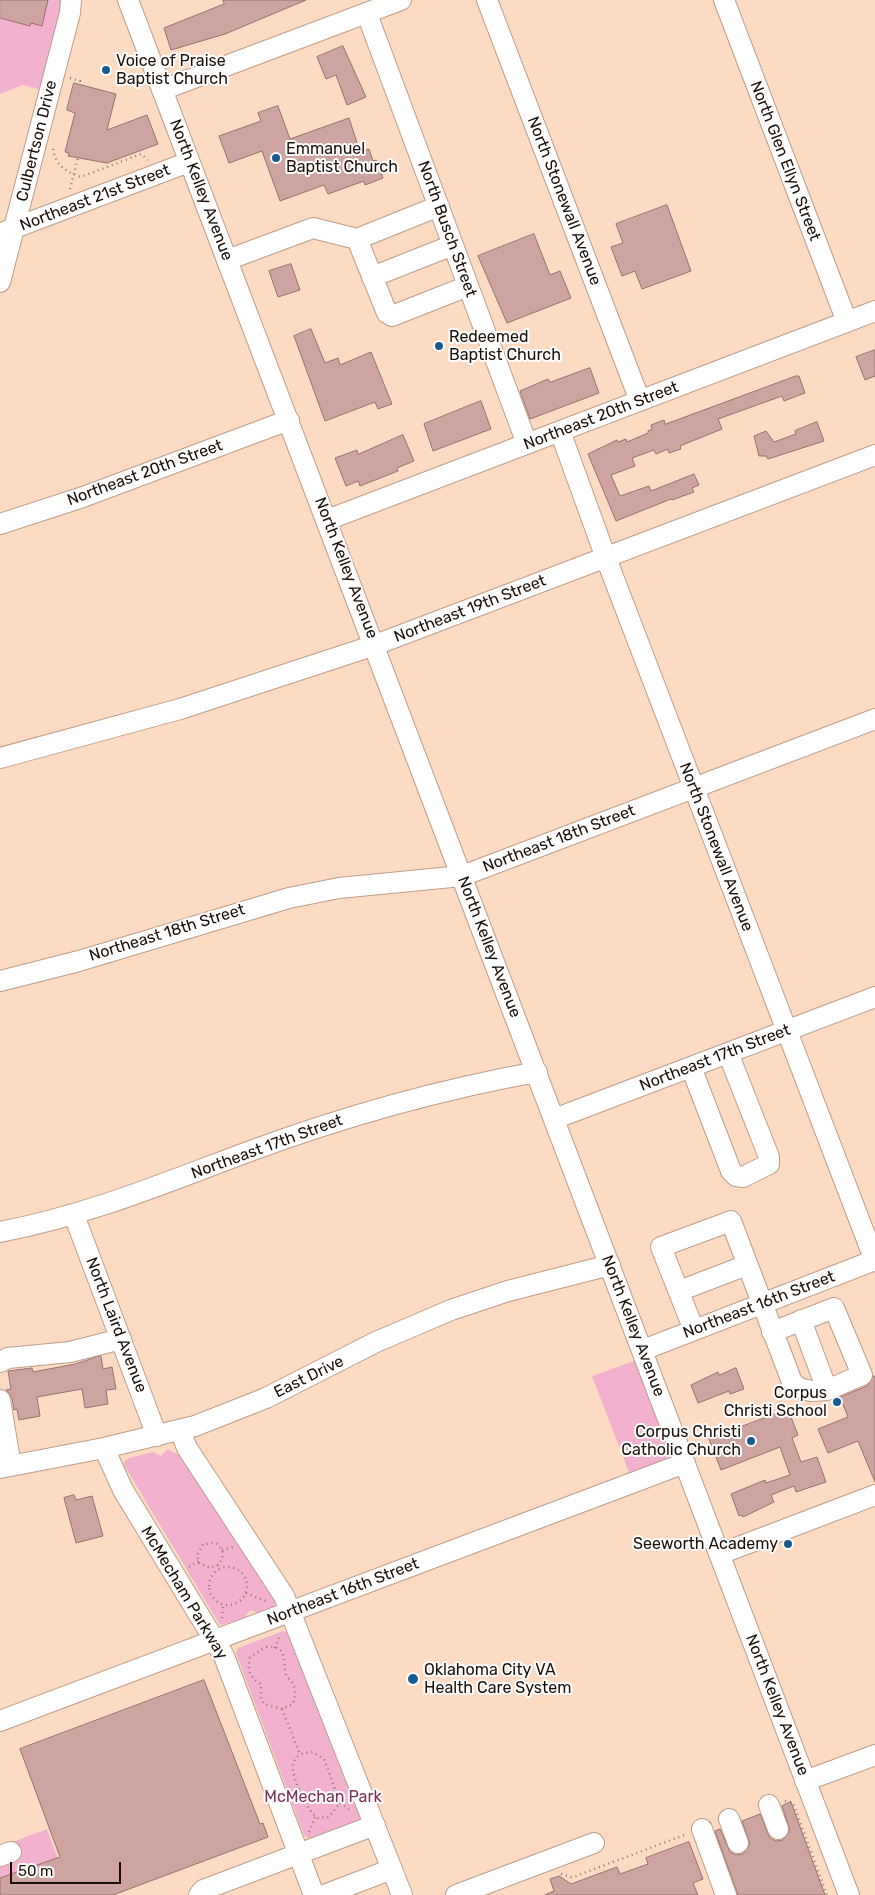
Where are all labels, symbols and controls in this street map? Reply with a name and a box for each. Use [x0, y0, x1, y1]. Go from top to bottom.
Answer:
place label: Voice of Praise Baptist Church [116, 51, 228, 89]
marker: Voice of Praise Baptist Church [100, 64, 112, 76]
street label: Culbertson Drive [13, 78, 61, 204]
street label: North Glen Ellyn Street [746, 78, 824, 244]
street label: North Stonewall Avenue [523, 114, 605, 288]
street label: North Kelley Avenue [165, 117, 237, 263]
place label: Emmanuel Baptist Church [286, 139, 398, 177]
marker: Emmanuel Baptist Church [270, 152, 282, 164]
street label: North Busch Street [413, 158, 481, 300]
street label: Northeast 21st Street [17, 160, 173, 236]
place label: Redeemed Baptist Church [449, 327, 561, 365]
marker: Redeemed Baptist Church [433, 340, 445, 352]
street label: Northeast 20th Street [521, 378, 681, 454]
street label: Northeast 20th Street [65, 436, 225, 510]
street label: North Kelley Avenue [310, 495, 382, 641]
street label: Northeast 19th Street [391, 571, 549, 647]
street label: North Stonewall Avenue [675, 760, 757, 934]
street label: Northeast 18th Street [480, 801, 638, 877]
street label: North Kelley Avenue [453, 874, 525, 1020]
street label: Northeast 18th Street [87, 900, 247, 966]
street label: Northeast 17th Street [637, 1020, 793, 1096]
street label: Northeast 17th Street [189, 1111, 345, 1183]
street label: North Kelley Avenue [597, 1253, 669, 1399]
street label: North Laird Avenue [81, 1255, 151, 1395]
street label: Northeast 16th Street [680, 1267, 838, 1343]
street label: East Drive [271, 1352, 347, 1402]
place label: Corpus Christi School [724, 1383, 827, 1421]
marker: Corpus Christi School [831, 1396, 843, 1408]
place label: Corpus Christi Catholic Church [621, 1422, 741, 1460]
marker: Corpus Christi Catholic Church [745, 1435, 757, 1447]
street label: McMecham Parkway [137, 1523, 231, 1663]
place label: Seeworth Academy [633, 1534, 778, 1554]
marker: Seeworth Academy [782, 1538, 794, 1550]
street label: Northeast 16th Street [264, 1554, 422, 1630]
street label: North Kelley Avenue [741, 1632, 813, 1778]
place label: Oklahoma City VA Health Care System [424, 1660, 571, 1698]
marker: Oklahoma City VA Health Care System [406, 1672, 420, 1686]
park label: McMechan Park [264, 1787, 382, 1807]
scale bar [12, 1852, 124, 1884]
text: 50 m [18, 1862, 53, 1880]

